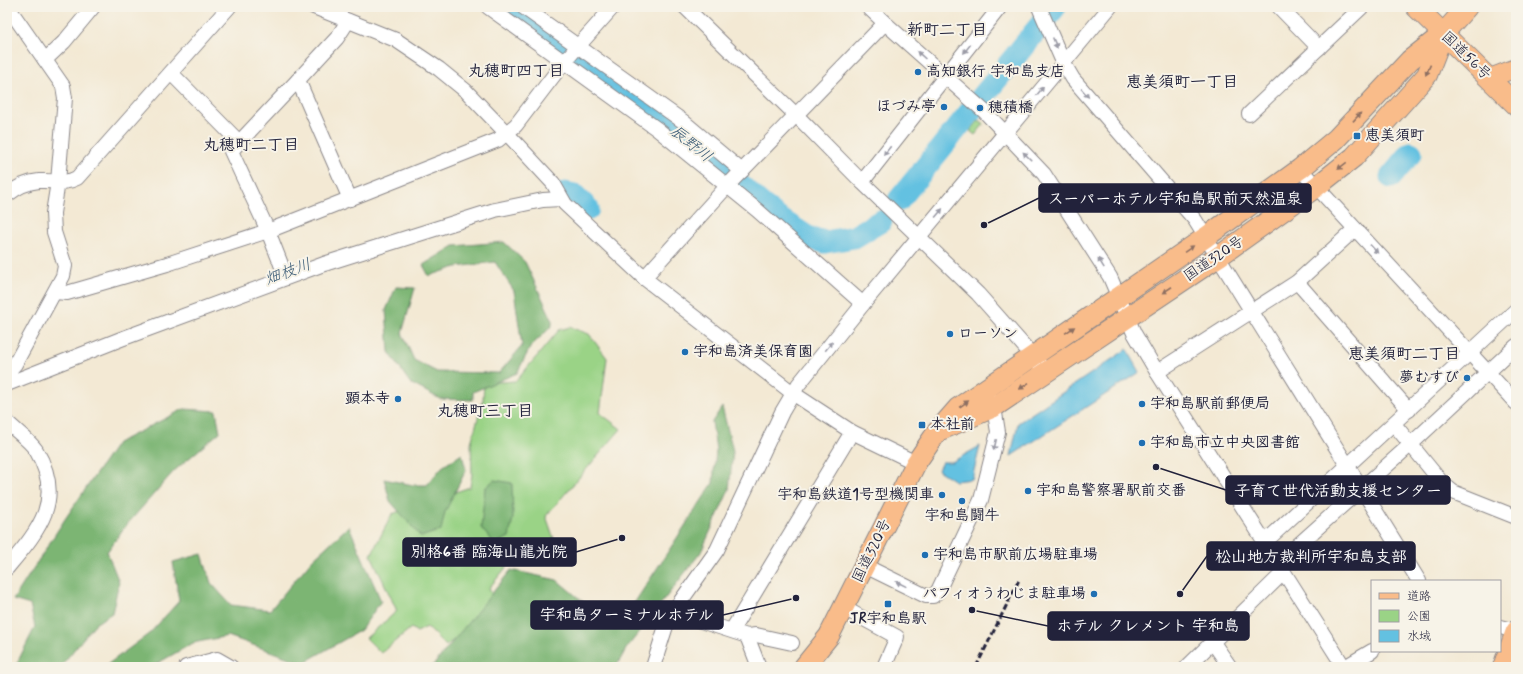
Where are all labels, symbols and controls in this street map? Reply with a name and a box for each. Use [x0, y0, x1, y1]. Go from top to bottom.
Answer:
district label: 新町二丁目 [907, 20, 987, 41]
street label: 国道56号 [1437, 27, 1495, 85]
one-way arrow [1053, 38, 1059, 50]
one-way arrow [963, 43, 971, 54]
one-way arrow [915, 51, 926, 60]
district label: 丸穂町四丁目 [468, 61, 564, 82]
place label: 高知銀行 宇和島支店 [926, 62, 1065, 82]
one-way arrow [1425, 65, 1431, 77]
marker: 高知銀行 宇和島支店 [913, 67, 923, 77]
district label: 恵美須町一丁目 [1126, 72, 1238, 93]
one-way arrow [1035, 86, 1044, 97]
one-way arrow [1081, 88, 1090, 99]
place label: ほづみ亭 [876, 97, 936, 117]
place label: 穂積橋 [988, 98, 1033, 118]
marker: ほづみ亭 [939, 102, 949, 112]
marker: 穂積橋 [975, 103, 985, 113]
one-way arrow [1352, 112, 1361, 121]
water label: 辰野川 [666, 121, 716, 167]
place label: 恵美須町 [1365, 126, 1425, 146]
marker: 恵美須町 [1352, 131, 1362, 141]
district label: 丸穂町二丁目 [203, 135, 299, 156]
one-way arrow [883, 146, 891, 157]
one-way arrow [1022, 151, 1032, 161]
one-way arrow [1336, 162, 1347, 171]
callout: スーパーホテル宇和島駅前天然温泉 [1039, 184, 1311, 212]
text: スーパーホテル宇和島駅前天然温泉 [1048, 189, 1302, 210]
one-way arrow [935, 208, 944, 219]
street label: 国道320号 [1180, 231, 1248, 287]
one-way arrow [1369, 244, 1379, 254]
one-way arrow [1184, 245, 1195, 253]
water label: 畑枝川 [262, 254, 314, 290]
one-way arrow [1097, 258, 1105, 268]
one-way arrow [1162, 287, 1173, 294]
place label: ローソン [958, 324, 1018, 344]
one-way arrow [1065, 326, 1076, 334]
marker: ローソン [945, 329, 955, 339]
one-way arrow [825, 340, 834, 351]
place label: 宇和島済美保育園 [693, 342, 813, 362]
district label: 恵美須町二丁目 [1348, 344, 1460, 365]
marker: 宇和島済美保育園 [680, 347, 690, 357]
place label: 夢むすび [1399, 368, 1459, 388]
marker: 夢むすび [1462, 373, 1472, 383]
one-way arrow [1019, 382, 1030, 390]
place label: 顕本寺 [345, 389, 390, 409]
marker: 顕本寺 [393, 394, 403, 404]
place label: 宇和島駅前郵便局 [1150, 394, 1270, 414]
marker: 宇和島駅前郵便局 [1137, 399, 1147, 409]
one-way arrow [958, 400, 969, 408]
district label: 丸穂町三丁目 [437, 401, 533, 422]
place label: 本社前 [930, 415, 975, 435]
marker: 本社前 [917, 420, 927, 430]
place label: 宇和島市立中央図書館 [1150, 433, 1300, 453]
marker: 宇和島市立中央図書館 [1137, 438, 1147, 448]
one-way arrow [991, 439, 997, 451]
callout: 子育て世代活動支援センター [1226, 476, 1450, 504]
place label: 宇和島警察署駅前交番 [1036, 481, 1186, 501]
text: 子育て世代活動支援センター [1234, 481, 1442, 502]
place label: 宇和島鉄道1号型機関車 [777, 485, 934, 505]
marker: 宇和島警察署駅前交番 [1023, 486, 1033, 496]
marker: 宇和島鉄道1号型機関車 [937, 490, 947, 500]
marker: 宇和島闘牛 [957, 496, 967, 506]
place label: 宇和島闘牛 [924, 506, 1000, 526]
street label: 国道320号 [848, 516, 896, 586]
callout: 別格6番 臨海山龍光院 [403, 538, 576, 566]
text: 別格6番 臨海山龍光院 [411, 542, 567, 563]
callout: 松山地方裁判所宇和島支部 [1207, 542, 1415, 570]
place label: 宇和島市駅前広場駐車場 [933, 545, 1098, 565]
text: 松山地方裁判所宇和島支部 [1215, 547, 1407, 568]
marker: 宇和島市駅前広場駐車場 [920, 550, 930, 560]
legend [1371, 580, 1501, 652]
one-way arrow [895, 581, 906, 587]
place label: パフィオうわじま駐車場 [922, 584, 1086, 604]
marker: パフィオうわじま駐車場 [1089, 589, 1099, 599]
text: 道路 [1407, 589, 1431, 605]
marker: JR宇和島駅 [883, 599, 893, 609]
callout: 宇和島ターミナルホテル [531, 601, 723, 629]
text: 宇和島ターミナルホテル [540, 605, 714, 626]
place label: JR宇和島駅 [849, 609, 927, 629]
text: 公園 [1407, 609, 1431, 625]
callout: ホテル クレメント 宇和島 [1048, 612, 1249, 640]
text: ホテル クレメント 宇和島 [1056, 616, 1240, 637]
text: 水域 [1407, 629, 1431, 645]

